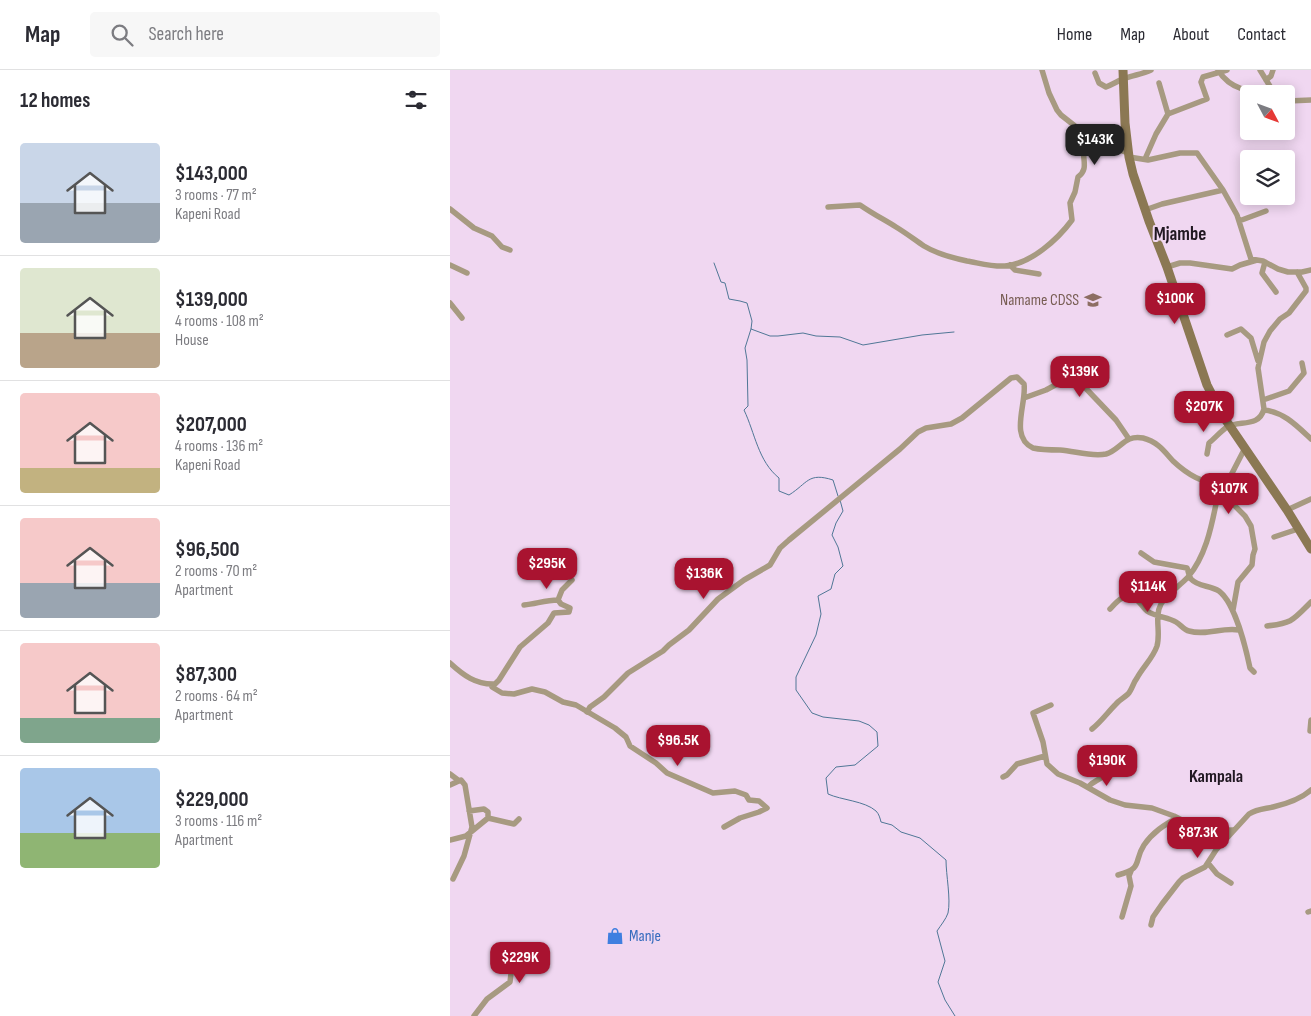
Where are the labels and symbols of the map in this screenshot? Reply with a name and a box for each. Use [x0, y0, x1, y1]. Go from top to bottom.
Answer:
north arrow [1240, 85, 1295, 140]
pin: $143K [1060, 124, 1130, 166]
district label: Mjambe [1154, 223, 1206, 246]
pin: $100K [1140, 282, 1210, 325]
school or university icon: Namame CDSS [1083, 290, 1103, 310]
place label: Namame CDSS [1000, 291, 1079, 310]
pin: $139K [1045, 356, 1115, 398]
pin: $207K [1169, 390, 1239, 433]
pin: $107K [1194, 472, 1264, 515]
pin: $295K [512, 548, 582, 590]
pin: $136K [669, 558, 739, 600]
pin: $114K [1113, 570, 1183, 613]
pin: $96.5K [637, 724, 719, 767]
pin: $190K [1072, 744, 1142, 787]
district label: Kampala [1189, 766, 1243, 787]
pin: $87.3K [1157, 816, 1239, 859]
shop icon: Manje [605, 926, 625, 946]
place label: Manje [629, 927, 661, 946]
pin: $229K [485, 942, 555, 984]

